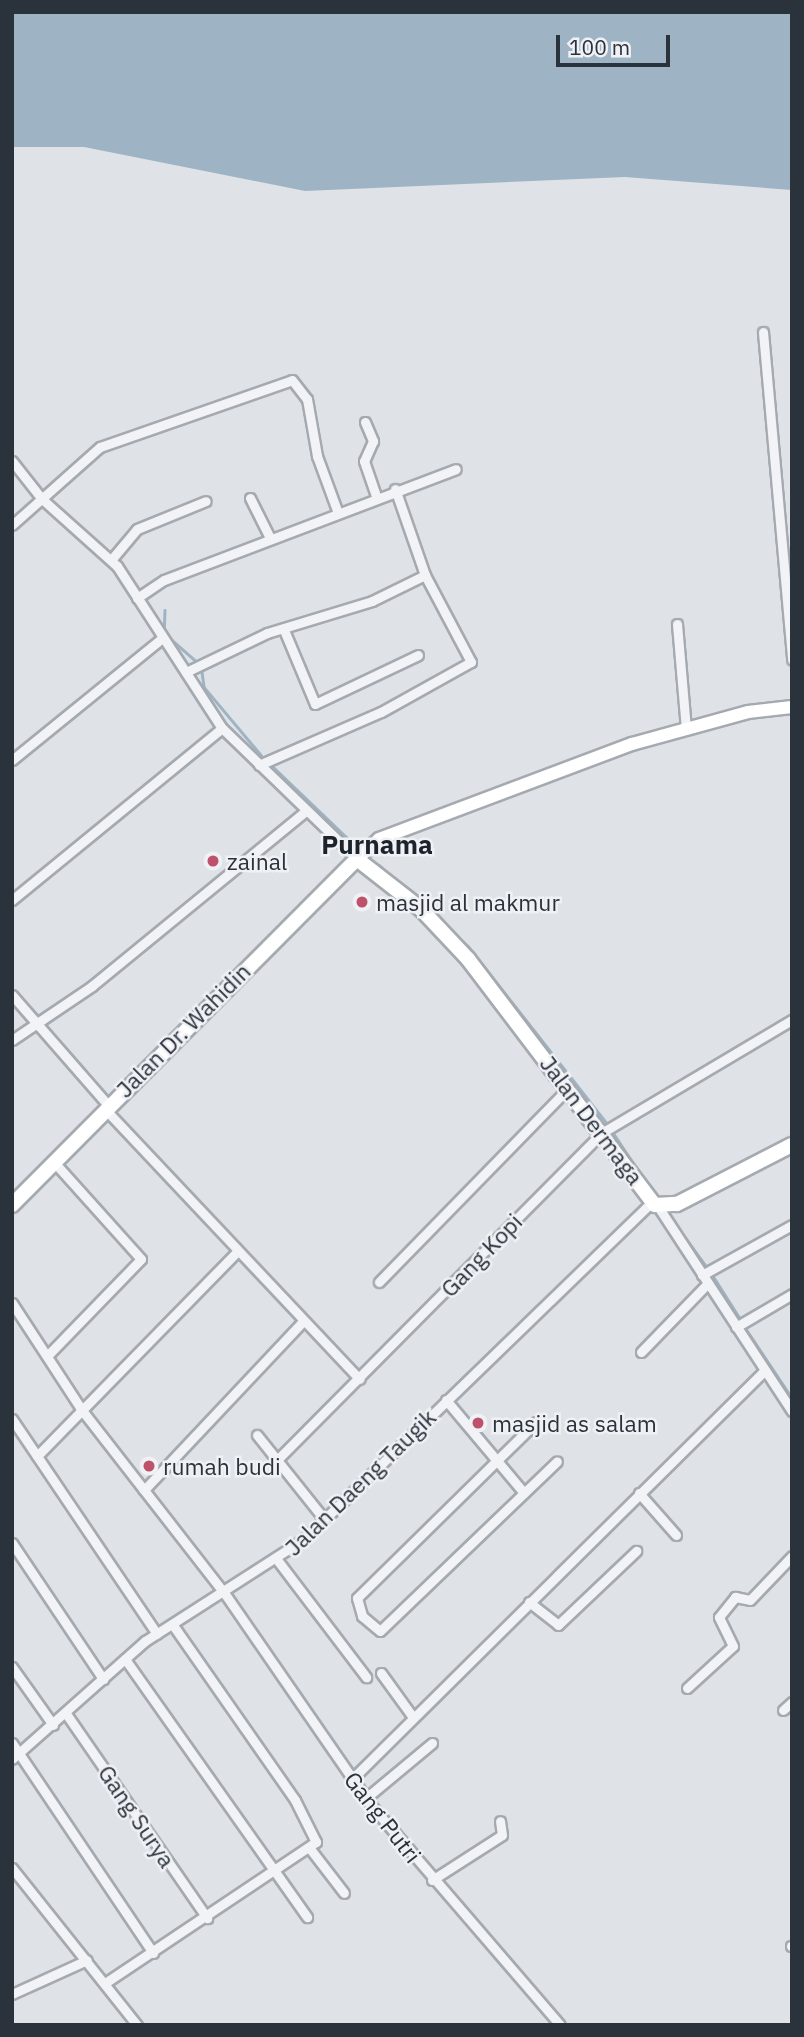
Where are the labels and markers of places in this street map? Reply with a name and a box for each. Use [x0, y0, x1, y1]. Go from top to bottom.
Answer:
place label: zainal [227, 847, 287, 875]
marker: zainal [205, 853, 221, 869]
place label: masjid al makmur [376, 888, 560, 916]
marker: masjid al makmur [354, 894, 370, 910]
place label: masjid as salam [492, 1409, 657, 1437]
marker: masjid as salam [470, 1415, 486, 1431]
place label: rumah budi [163, 1452, 281, 1480]
marker: rumah budi [141, 1458, 157, 1474]

